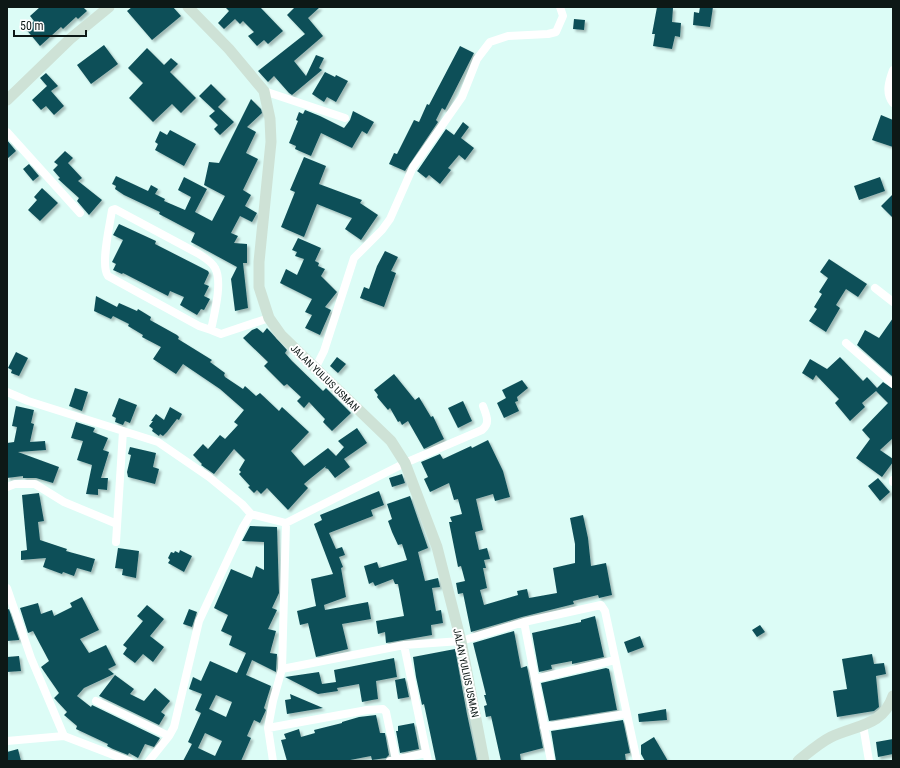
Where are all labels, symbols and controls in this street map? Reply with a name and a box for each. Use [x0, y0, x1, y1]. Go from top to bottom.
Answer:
scale bar [14, 12, 86, 38]
text: 50 m [20, 19, 44, 33]
street label: JALAN YULIUS USMAN [289, 343, 361, 413]
street label: JALAN YULIUS USMAN [451, 627, 481, 719]

